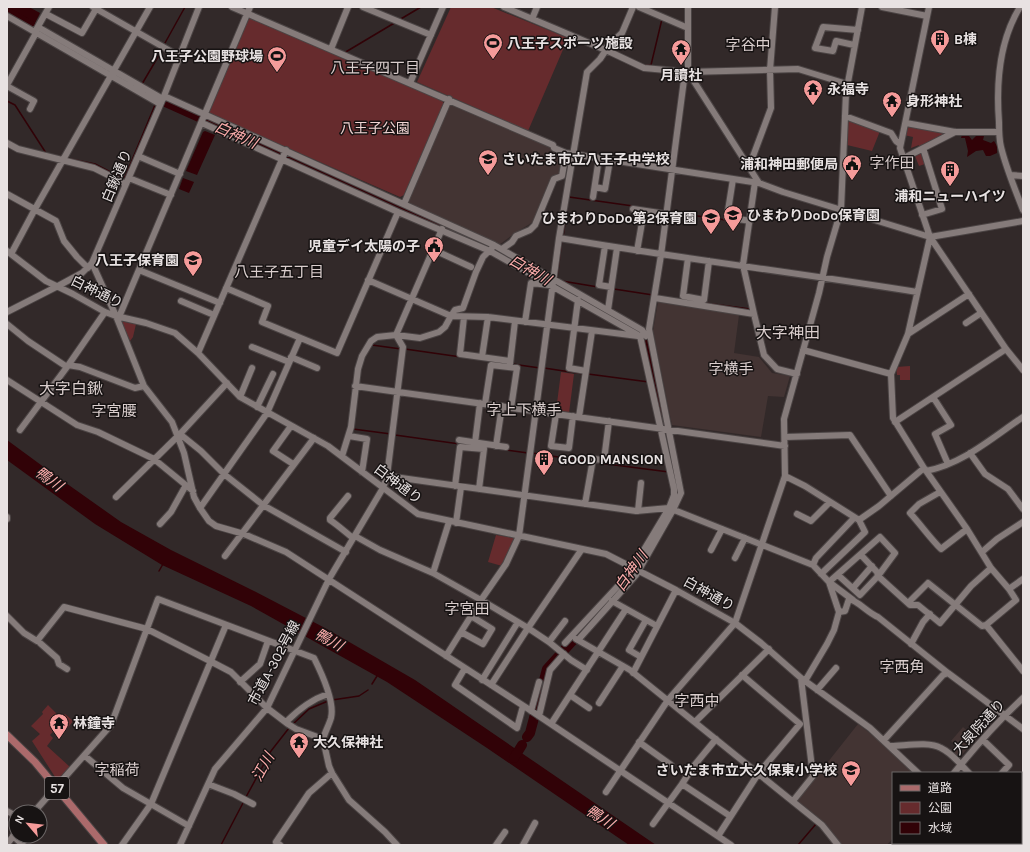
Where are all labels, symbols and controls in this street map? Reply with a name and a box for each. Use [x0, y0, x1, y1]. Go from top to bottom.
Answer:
building icon: B棟 [929, 28, 951, 56]
place label: B棟 [954, 31, 977, 48]
sports icon: 八王子スポーツ施設 [482, 32, 504, 60]
place label: 八王子スポーツ施設 [507, 35, 633, 52]
district label: 字谷中 [725, 36, 771, 54]
temple icon: 月讀社 [670, 38, 692, 66]
sports icon: 八王子公園野球場 [266, 45, 288, 73]
place label: 八王子公園野球場 [151, 48, 263, 65]
district label: 八王子四丁目 [330, 59, 420, 77]
place label: 月讀社 [660, 67, 702, 84]
temple icon: 永福寺 [802, 78, 824, 106]
place label: 永福寺 [827, 81, 869, 98]
temple icon: 身形神社 [881, 90, 903, 118]
place label: 身形神社 [906, 93, 962, 110]
water label: 白神川 [212, 118, 262, 153]
park label: 八王子公園 [340, 120, 410, 137]
street label: 白鍬通り [98, 147, 136, 205]
school or university icon: さいたま市立八王子中学校 [477, 148, 499, 176]
place label: さいたま市立八王子中学校 [502, 151, 670, 168]
public building icon: 浦和神田郵便局 [841, 153, 863, 181]
district label: 字作田 [869, 154, 915, 172]
place label: 浦和神田郵便局 [740, 156, 838, 173]
building icon: 浦和ニューハイツ [939, 159, 961, 187]
place label: 浦和ニューハイツ [894, 188, 1006, 205]
school or university icon: ひまわりDoDo保育園 [722, 204, 744, 232]
school or university icon: ひまわりDoDo第2保育園 [700, 207, 722, 235]
place label: ひまわりDoDo保育園 [747, 207, 880, 224]
place label: ひまわりDoDo第2保育園 [541, 210, 697, 227]
public building icon: 児童デイ太陽の子 [423, 235, 445, 263]
place label: 児童デイ太陽の子 [308, 238, 420, 255]
school or university icon: 八王子保育園 [182, 249, 204, 277]
water label: 白神川 [506, 251, 556, 290]
place label: 八王子保育園 [95, 252, 179, 269]
district label: 八王子五丁目 [234, 263, 324, 281]
street label: 白神通り [68, 272, 126, 312]
district label: 大字神田 [756, 323, 820, 342]
district label: 字横手 [708, 360, 754, 378]
district label: 大字白鍬 [39, 379, 103, 398]
district label: 字上下横手 [486, 401, 562, 419]
district label: 字宮腰 [91, 402, 137, 420]
building icon: GOOD MANSION [533, 448, 555, 476]
place label: GOOD MANSION [558, 451, 664, 468]
street label: 白神通り [371, 460, 425, 508]
water label: 鴨川 [32, 463, 68, 496]
water label: 白神川 [611, 546, 652, 595]
street label: 白神通り [680, 573, 738, 615]
district label: 字宮田 [444, 600, 490, 618]
street label: 市道A-302号線 [245, 618, 303, 708]
water label: 鴨川 [312, 625, 348, 656]
district label: 字西角 [879, 658, 925, 676]
district label: 字西中 [674, 692, 720, 710]
street label: 大泉院通り [949, 696, 1009, 758]
temple icon: 林鐘寺 [48, 712, 70, 740]
place label: 林鐘寺 [73, 715, 115, 732]
temple icon: 大久保神社 [288, 731, 310, 759]
place label: 大久保神社 [313, 734, 383, 751]
water label: 江川 [248, 748, 279, 784]
school or university icon: さいたま市立大久保東小学校 [840, 759, 862, 787]
district label: 字稲荷 [94, 761, 140, 779]
place label: さいたま市立大久保東小学校 [655, 762, 837, 779]
legend [892, 772, 1022, 844]
road number: 57 [45, 777, 69, 799]
text: 道路 [928, 781, 952, 795]
water label: 鴨川 [583, 801, 619, 834]
text: 公園 [928, 801, 952, 815]
north arrow [8, 804, 48, 844]
text: N [12, 813, 27, 826]
text: 水域 [928, 821, 952, 835]

